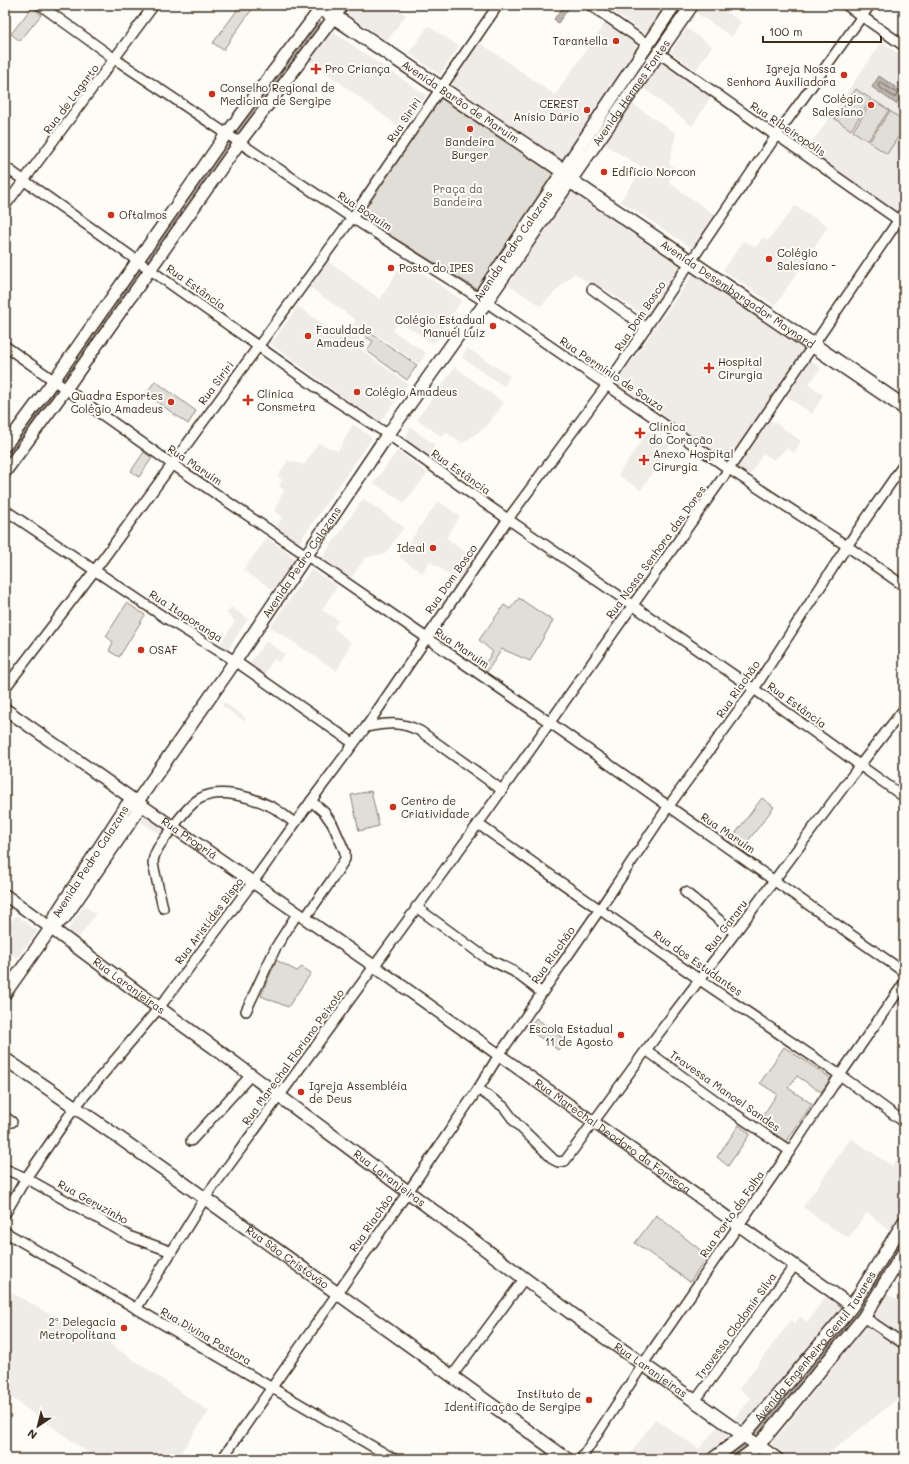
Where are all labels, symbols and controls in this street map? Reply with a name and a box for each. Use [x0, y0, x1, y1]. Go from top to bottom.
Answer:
scale bar [763, 18, 881, 44]
text: 100 m [769, 23, 803, 39]
place label: Tarantella [553, 33, 608, 48]
street label: Avenida Hermes Fontes [589, 36, 673, 149]
marker: Tarantella [611, 36, 621, 46]
street label: Avenida Barão de Maruim [399, 56, 523, 146]
street label: Rua de Lagarto [39, 60, 102, 137]
place label: Pro Criança [325, 61, 390, 76]
place label: Igreja Nossa Senhora Auxiliadora [727, 61, 836, 89]
marker: Pro Criança [310, 63, 322, 75]
marker: Igreja Nossa Senhora Auxiliadora [839, 70, 849, 80]
place label: Conselho Regional de Medicina de Sergipe [220, 80, 335, 108]
marker: Conselho Regional de Medicina de Sergipe [207, 89, 217, 99]
place label: Colégio Salesiano [812, 91, 863, 119]
street label: Rua Siriri [383, 94, 424, 145]
place label: CEREST Anísio Dário [513, 96, 579, 124]
street label: Rua Ribeiropólis [748, 98, 829, 159]
marker: Colégio Salesiano [866, 100, 876, 110]
marker: CEREST Anísio Dário [582, 105, 592, 115]
marker: Bandeira Burger [465, 124, 475, 134]
place label: Bandeira Burger [445, 134, 495, 162]
place label: Edifício Norcon [612, 164, 696, 179]
marker: Edifício Norcon [599, 167, 609, 177]
park label: Praça da Bandeira [433, 181, 483, 209]
street label: Rua Boquim [335, 187, 395, 234]
street label: Avenida Pedro Calazans [470, 187, 555, 304]
place label: Oftalmos [119, 207, 167, 222]
marker: Oftalmos [106, 210, 116, 220]
street label: Avenida Desembargador Maynard [658, 236, 818, 351]
place label: Colégio Salesiano - [777, 245, 836, 273]
marker: Colégio Salesiano - [764, 254, 774, 264]
street label: Rua Estância [163, 260, 229, 313]
place label: Posto do IPES [399, 260, 474, 275]
marker: Posto do IPES [386, 263, 396, 273]
street label: Rua Dom Bosco [611, 277, 669, 354]
place label: Colégio Estadual Manuel Luiz [395, 312, 485, 340]
marker: Colégio Estadual Manuel Luiz [488, 321, 498, 331]
place label: Faculdade Amadeus [316, 322, 372, 350]
marker: Faculdade Amadeus [303, 331, 313, 341]
street label: Rua Permínio de Souza [557, 333, 668, 414]
place label: Hospital Cirurgia [718, 354, 763, 382]
street label: Rua Siriri [194, 358, 237, 407]
marker: Hospital Cirurgia [703, 362, 715, 374]
place label: Colégio Amadeus [365, 384, 457, 399]
place label: Clínica Consmetra [257, 386, 316, 414]
marker: Colégio Amadeus [352, 387, 362, 397]
place label: Quadra Esportes Colégio Amadeus [71, 388, 163, 416]
marker: Clínica Consmetra [242, 394, 254, 406]
marker: Quadra Esportes Colégio Amadeus [166, 397, 176, 407]
place label: Clínica do Coração [649, 419, 713, 447]
marker: Clínica do Coração [634, 427, 646, 439]
street label: Rua Maruim [165, 441, 225, 488]
street label: Rua Estância [428, 445, 494, 498]
place label: Anexo Hospital Cirurgia [653, 446, 733, 474]
marker: Anexo Hospital Cirurgia [638, 454, 650, 466]
street label: Rua Nossa Senhora das Dores [602, 482, 709, 621]
street label: Avenida Pedro Calazans [258, 503, 344, 620]
place label: Ideal [397, 540, 425, 555]
street label: Rua Dom Bosco [421, 541, 480, 616]
marker: Ideal [428, 543, 438, 553]
street label: Rua Itaporanga [147, 586, 226, 645]
street label: Rua Maruim [432, 624, 492, 671]
place label: OSAF [149, 642, 178, 657]
marker: OSAF [136, 645, 146, 655]
street label: Rua Riachão [712, 657, 763, 720]
street label: Rua Estância [765, 678, 830, 731]
place label: Centro de Criatividade [401, 793, 470, 821]
street label: Avenida Pedro Calazans [48, 802, 132, 920]
marker: Centro de Criatividade [388, 802, 398, 812]
street label: Rua Maruim [698, 809, 758, 856]
street label: Rua Propriá [159, 813, 221, 862]
street label: Rua Aristídes Bispo [171, 874, 246, 967]
street label: Rua Gararu [701, 896, 750, 955]
street label: Rua Riachão [527, 923, 578, 986]
street label: Rua dos Estudantes [651, 926, 746, 999]
street label: Rua Laranjeiras [90, 954, 168, 1017]
street label: Rua Marechal Floriano Peixoto [238, 985, 347, 1128]
place label: Escola Estadual 11 de Agosto [529, 1021, 613, 1049]
marker: Escola Estadual 11 de Agosto [616, 1030, 626, 1040]
street label: Travessa Manoel Sandes [667, 1047, 784, 1135]
street label: Rua Marechal Deodoro da Fonseca [532, 1075, 695, 1197]
place label: Igreja Assembléia de Deus [309, 1078, 407, 1106]
marker: Igreja Assembléia de Deus [296, 1087, 306, 1097]
street label: Rua Laranjeiras [351, 1146, 429, 1210]
street label: Rua Porto da Folha [696, 1167, 767, 1260]
street label: Rua Geruzinho [55, 1176, 132, 1227]
street label: Rua Riachão [345, 1191, 396, 1254]
street label: Rua São Cristóvão [243, 1222, 333, 1292]
street label: Avenida Engenheiro Gentil Tavares [750, 1268, 879, 1425]
street label: Travessa Clodomir Silva [692, 1269, 780, 1382]
street label: Rua Divina Pastora [158, 1303, 255, 1368]
place label: 2ª Delegacia Metropolitana [39, 1314, 116, 1342]
marker: 2ª Delegacia Metropolitana [119, 1323, 129, 1333]
street label: Rua Laranjeiras [612, 1338, 691, 1400]
place label: Instituto de Identificação de Sergipe [445, 1386, 581, 1414]
marker: Instituto de Identificação de Sergipe [584, 1395, 594, 1405]
north arrow [18, 1406, 58, 1446]
text: N [24, 1426, 40, 1443]

